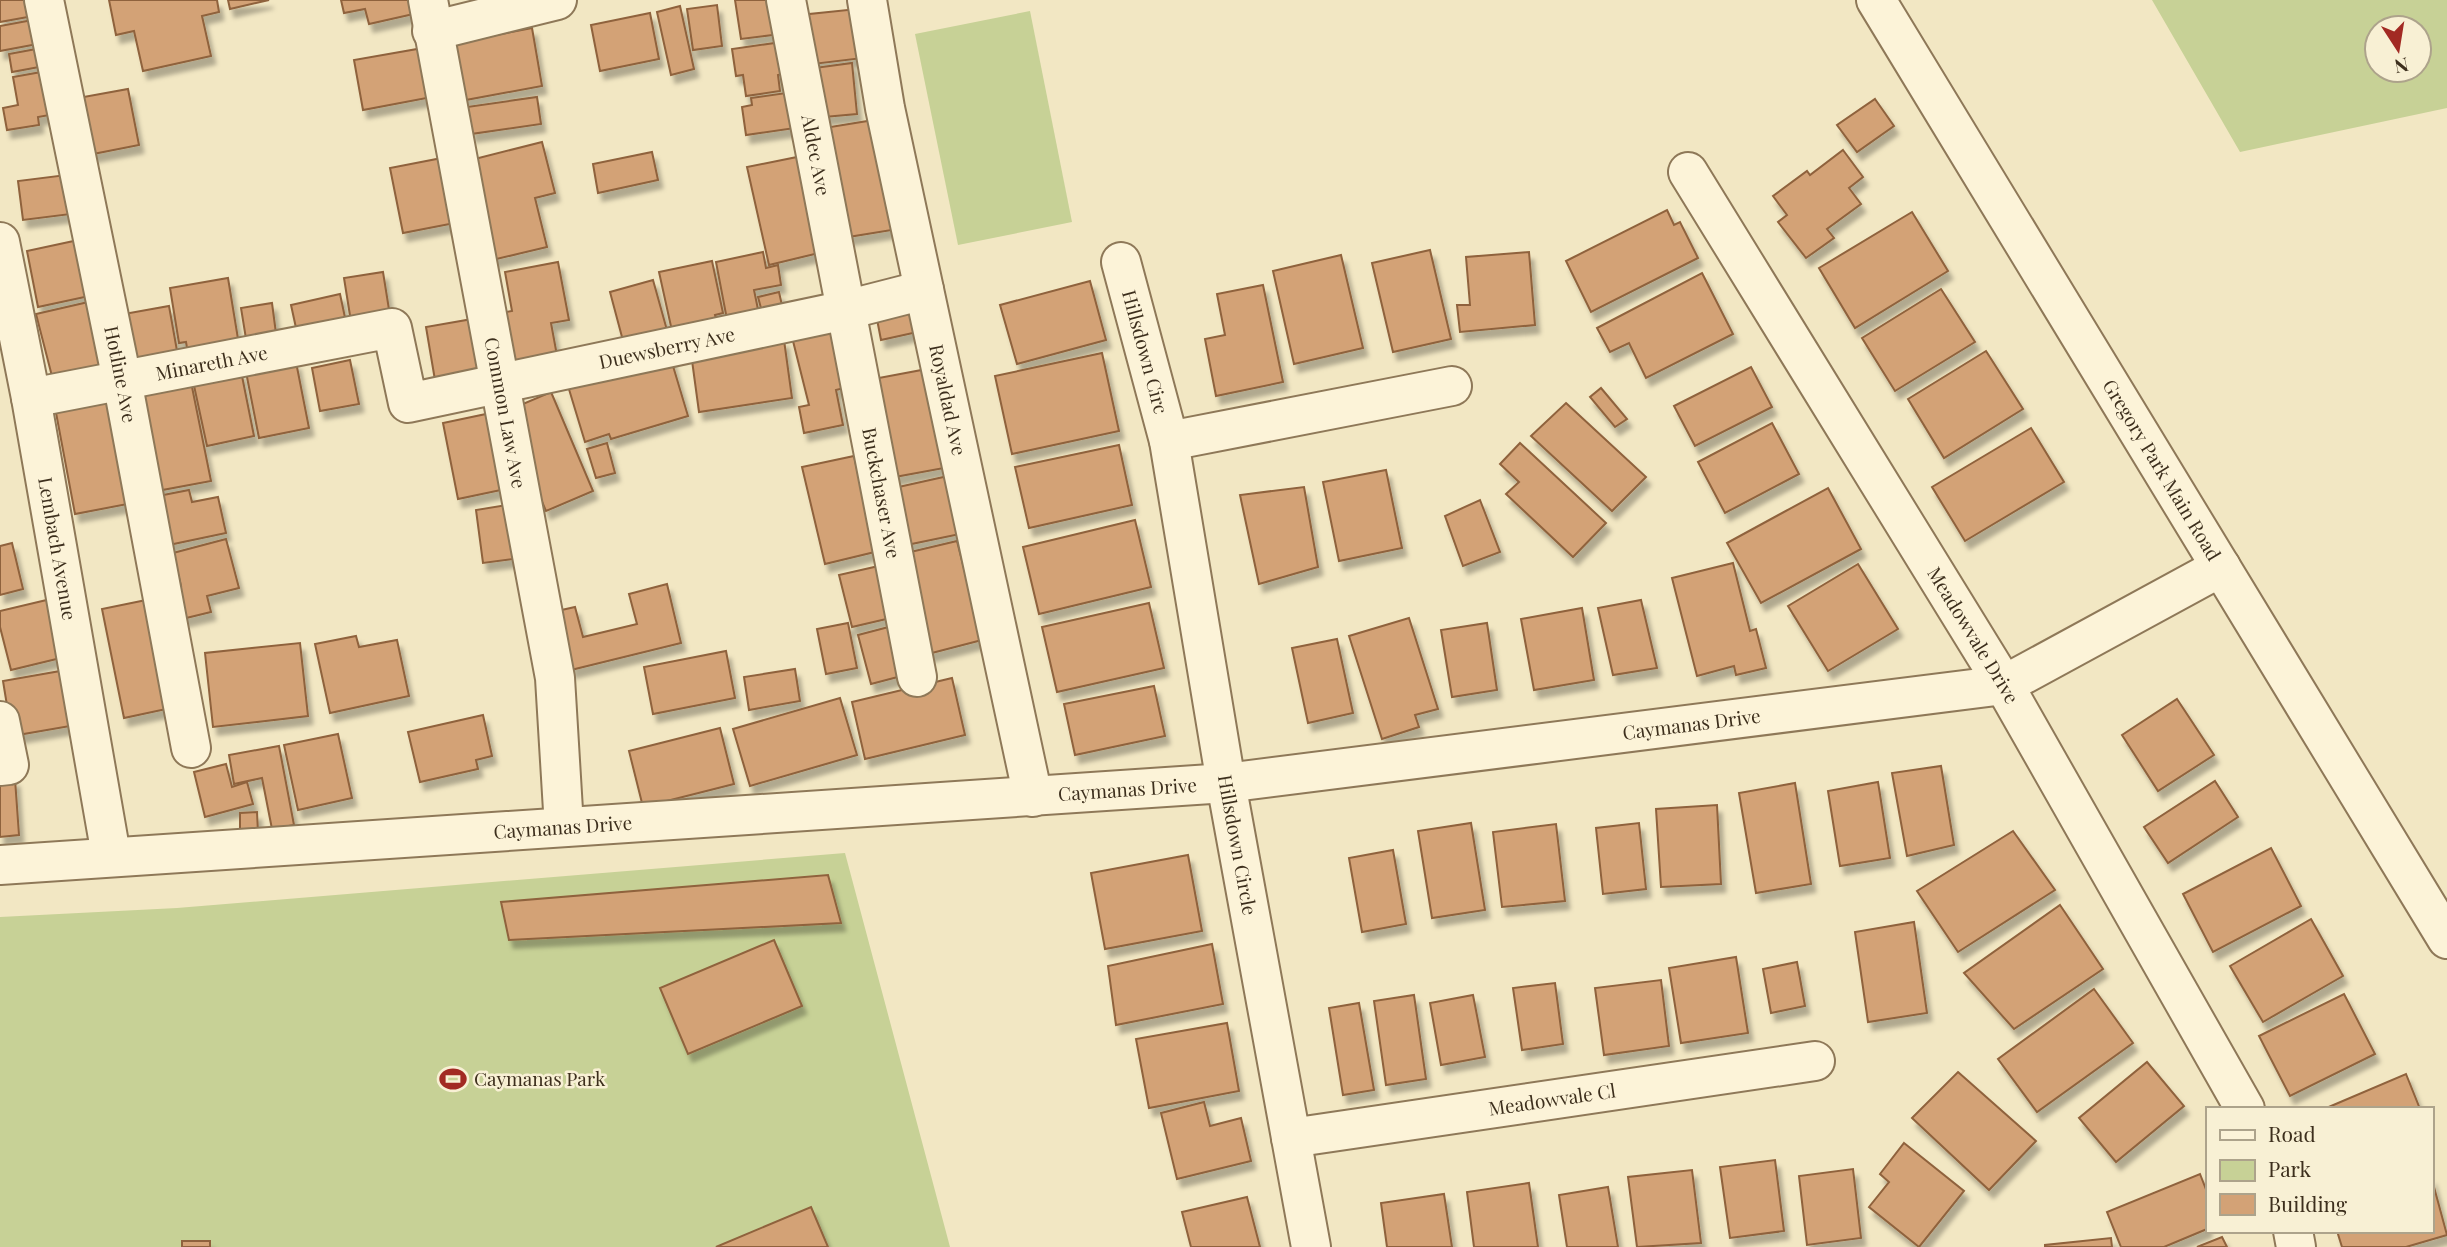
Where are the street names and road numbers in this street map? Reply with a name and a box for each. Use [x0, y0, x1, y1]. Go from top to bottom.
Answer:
street label: Aldec Ave [796, 111, 838, 198]
street label: Hillsdown Circ [1117, 287, 1175, 416]
street label: Duewsberry Ave [596, 320, 737, 374]
street label: Hotline Ave [99, 323, 144, 425]
street label: Common Law Ave [479, 335, 533, 490]
street label: Minareth Ave [153, 338, 270, 386]
street label: Royaldad Ave [924, 342, 973, 458]
street label: Gregory Park Main Road [2097, 374, 2228, 565]
street label: Buckchaser Ave [857, 425, 908, 560]
street label: Lembach Avenue [33, 475, 84, 622]
street label: Meadowvale Drive [1922, 561, 2026, 708]
street label: Caymanas Drive [1621, 702, 1762, 745]
street label: Caymanas Drive [1057, 771, 1198, 806]
street label: Hillsdown Circle [1213, 773, 1264, 917]
street label: Caymanas Drive [492, 809, 633, 844]
street label: Meadowvale Cl [1487, 1076, 1618, 1121]

